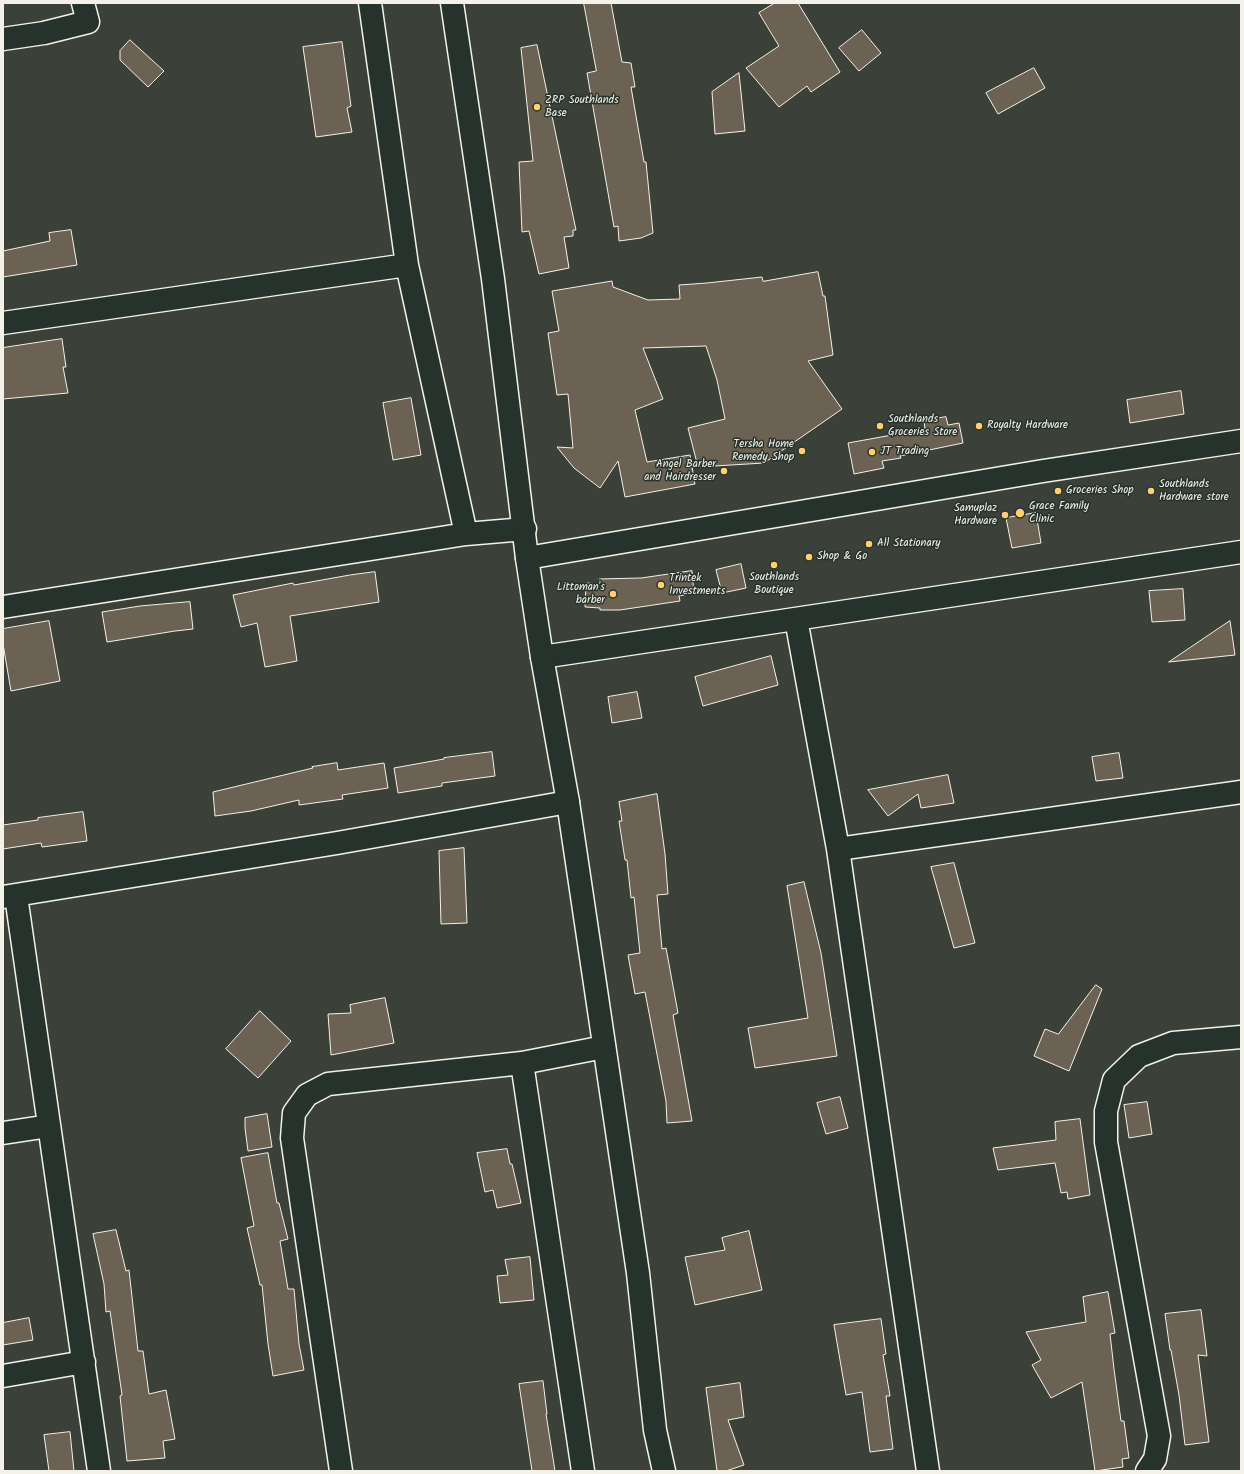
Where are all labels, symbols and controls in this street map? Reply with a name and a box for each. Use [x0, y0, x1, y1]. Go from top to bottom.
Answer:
place label: ZRP Southlands Base [545, 94, 619, 120]
marker: ZRP Southlands Base [532, 102, 542, 112]
place label: Southlands Groceries Store [888, 413, 957, 439]
place label: Royalty Hardware [987, 419, 1068, 433]
marker: Southlands Groceries Store [875, 421, 885, 431]
marker: Royalty Hardware [974, 421, 984, 431]
place label: Tersha Home Remedy Shop [732, 438, 794, 464]
place label: JT Trading [880, 445, 929, 459]
marker: Tersha Home Remedy Shop [797, 446, 807, 456]
marker: JT Trading [867, 447, 877, 457]
place label: Angel Barber and Hairdresser [644, 458, 716, 484]
marker: Angel Barber and Hairdresser [719, 466, 729, 476]
place label: Southlands Hardware store [1159, 478, 1229, 504]
place label: Groceries Shop [1066, 484, 1133, 498]
marker: Groceries Shop [1053, 486, 1063, 496]
marker: Southlands Hardware store [1146, 486, 1156, 496]
place label: Grace Family Clinic [1029, 500, 1089, 526]
place label: Samuplaz Hardware [954, 502, 997, 528]
marker: Grace Family Clinic [1014, 507, 1026, 519]
marker: Samuplaz Hardware [1000, 510, 1010, 520]
place label: All Stationary [877, 537, 940, 551]
marker: All Stationary [864, 539, 874, 549]
place label: Shop & Go [817, 550, 867, 564]
marker: Shop & Go [804, 552, 814, 562]
marker: Southlands Boutique [769, 560, 779, 570]
place label: Southlands Boutique [749, 571, 799, 597]
place label: Trintek Investments [669, 572, 725, 598]
marker: Trintek Investments [656, 580, 666, 590]
place label: Littoman's barber [557, 581, 605, 607]
marker: Littoman's barber [608, 589, 618, 599]

